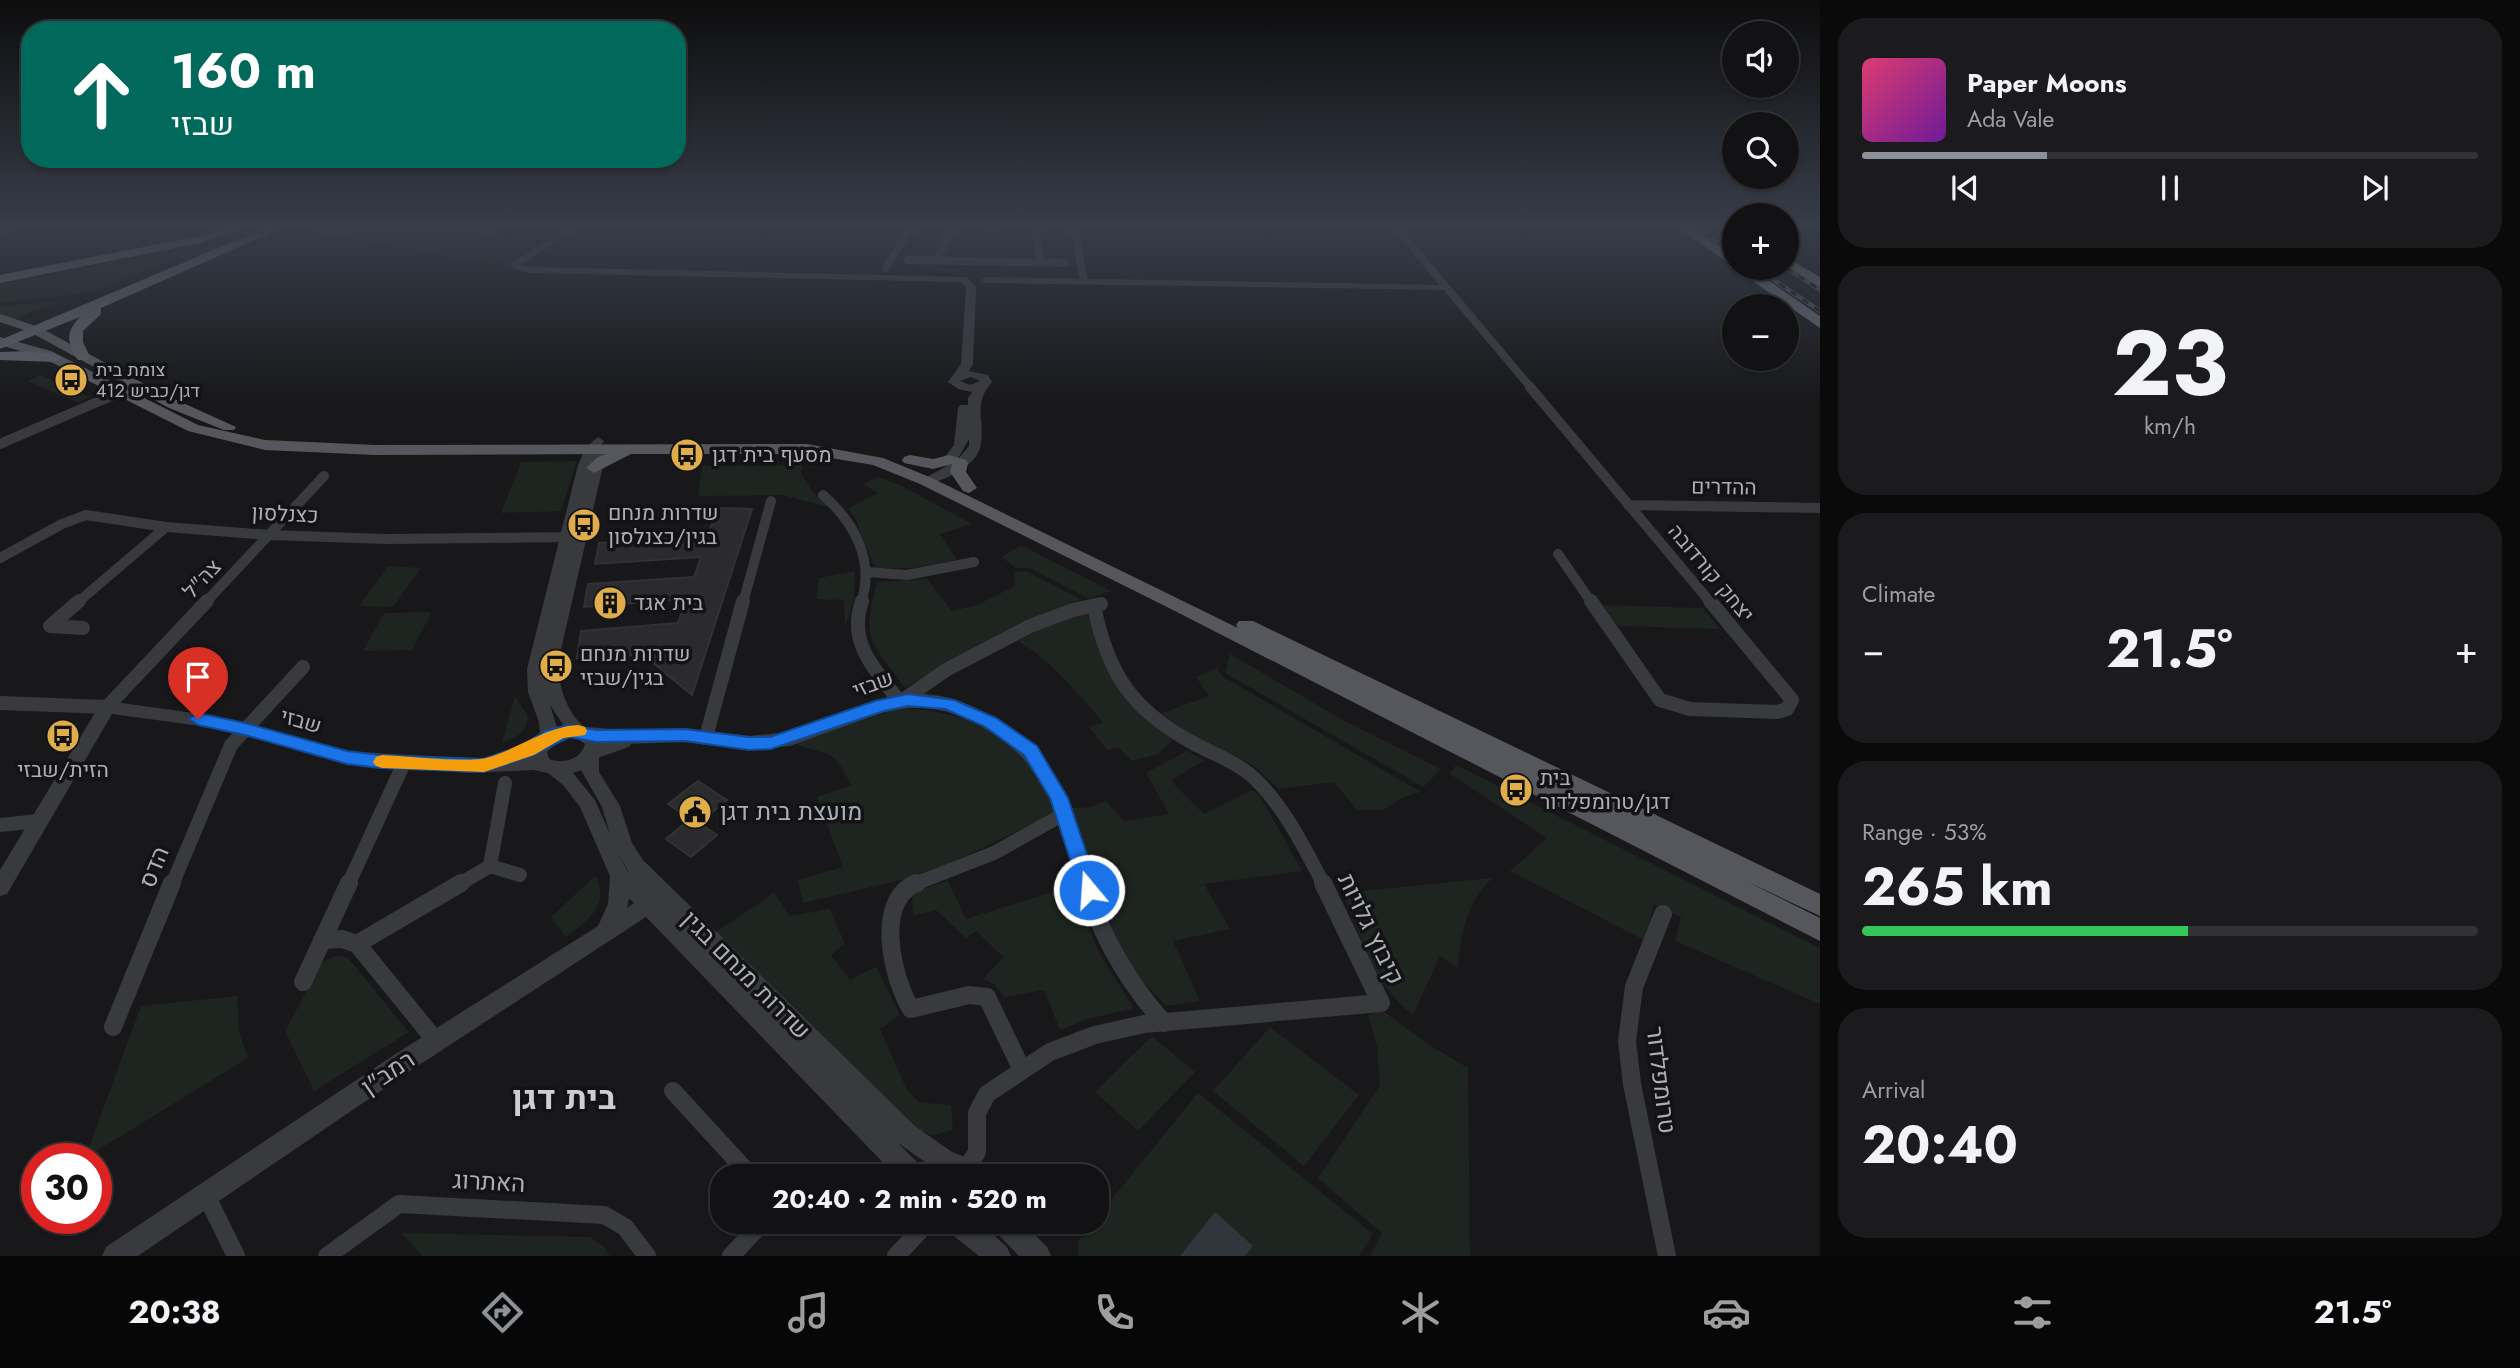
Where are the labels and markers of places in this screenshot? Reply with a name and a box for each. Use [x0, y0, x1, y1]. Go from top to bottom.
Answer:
place label: צומת בית דגן/כביש 412 [96, 357, 200, 404]
bus stop icon: צומת בית דגן/כביש 412 [52, 361, 90, 399]
bus stop icon: מסעף בית דגן [668, 436, 706, 474]
place label: מסעף בית דגן [712, 440, 832, 470]
place label: שדרות מנחם בגין/כצנלסון [608, 498, 719, 552]
bus stop icon: שדרות מנחם בגין/כצנלסון [565, 506, 603, 544]
building icon: בית אגד [591, 584, 629, 622]
place label: בית אגד [634, 588, 703, 618]
place label: שדרות מנחם בגין/שבזי [580, 639, 691, 693]
pin [168, 647, 228, 719]
bus stop icon: שדרות מנחם בגין/שבזי [537, 647, 575, 685]
bus stop icon: הזית/שבזי [44, 717, 82, 755]
place label: הזית/שבזי [17, 755, 109, 785]
place label: בית דגן/טרומפלדור [1540, 763, 1670, 817]
bus stop icon: בית דגן/טרומפלדור [1497, 771, 1535, 809]
public building icon: מועצת בית דגן [676, 793, 714, 831]
place label: מועצת בית דגן [720, 794, 862, 829]

